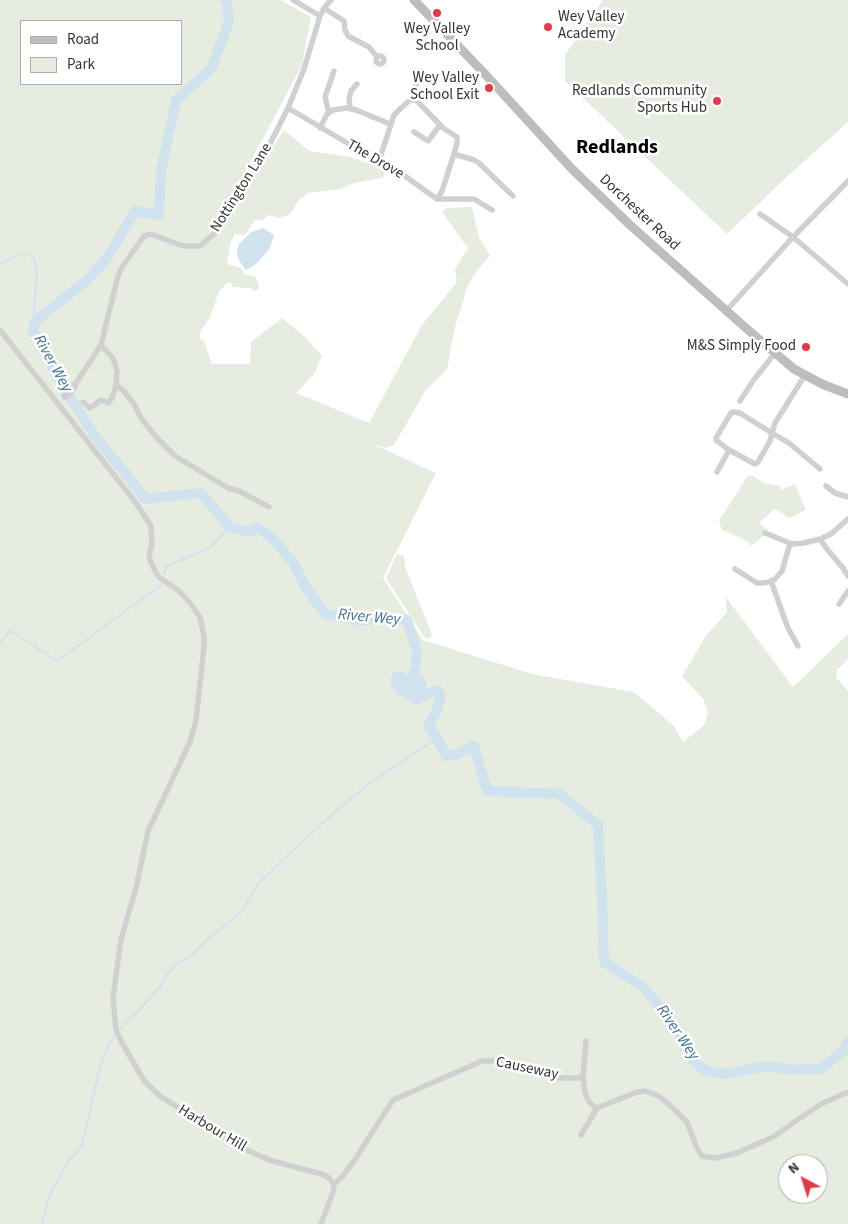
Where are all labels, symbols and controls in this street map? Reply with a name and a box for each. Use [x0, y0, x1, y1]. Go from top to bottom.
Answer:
marker: Wey Valley School [431, 7, 443, 19]
place label: Wey Valley Academy [558, 9, 624, 44]
legend [20, 20, 182, 85]
place label: Wey Valley School [404, 21, 470, 56]
marker: Wey Valley Academy [542, 21, 554, 33]
text: Road [67, 29, 99, 50]
text: Park [67, 54, 95, 75]
place label: Wey Valley School Exit [410, 70, 479, 105]
marker: Wey Valley School Exit [483, 82, 495, 94]
place label: Redlands Community Sports Hub [572, 83, 707, 118]
marker: Redlands Community Sports Hub [711, 95, 723, 107]
street label: The Drove [343, 136, 407, 184]
district label: Redlands [576, 137, 658, 161]
street label: Nottington Lane [207, 140, 277, 236]
street label: Dorchester Road [595, 171, 683, 255]
water label: River Wey [28, 332, 76, 396]
place label: M&S Simply Food [687, 338, 796, 356]
marker: M&S Simply Food [800, 341, 812, 353]
water label: River Wey [337, 606, 401, 630]
water label: River Wey [651, 1002, 703, 1064]
street label: Causeway [494, 1054, 560, 1084]
street label: Harbour Hill [175, 1102, 249, 1156]
north arrow [778, 1154, 828, 1204]
text: N [784, 1158, 804, 1179]

